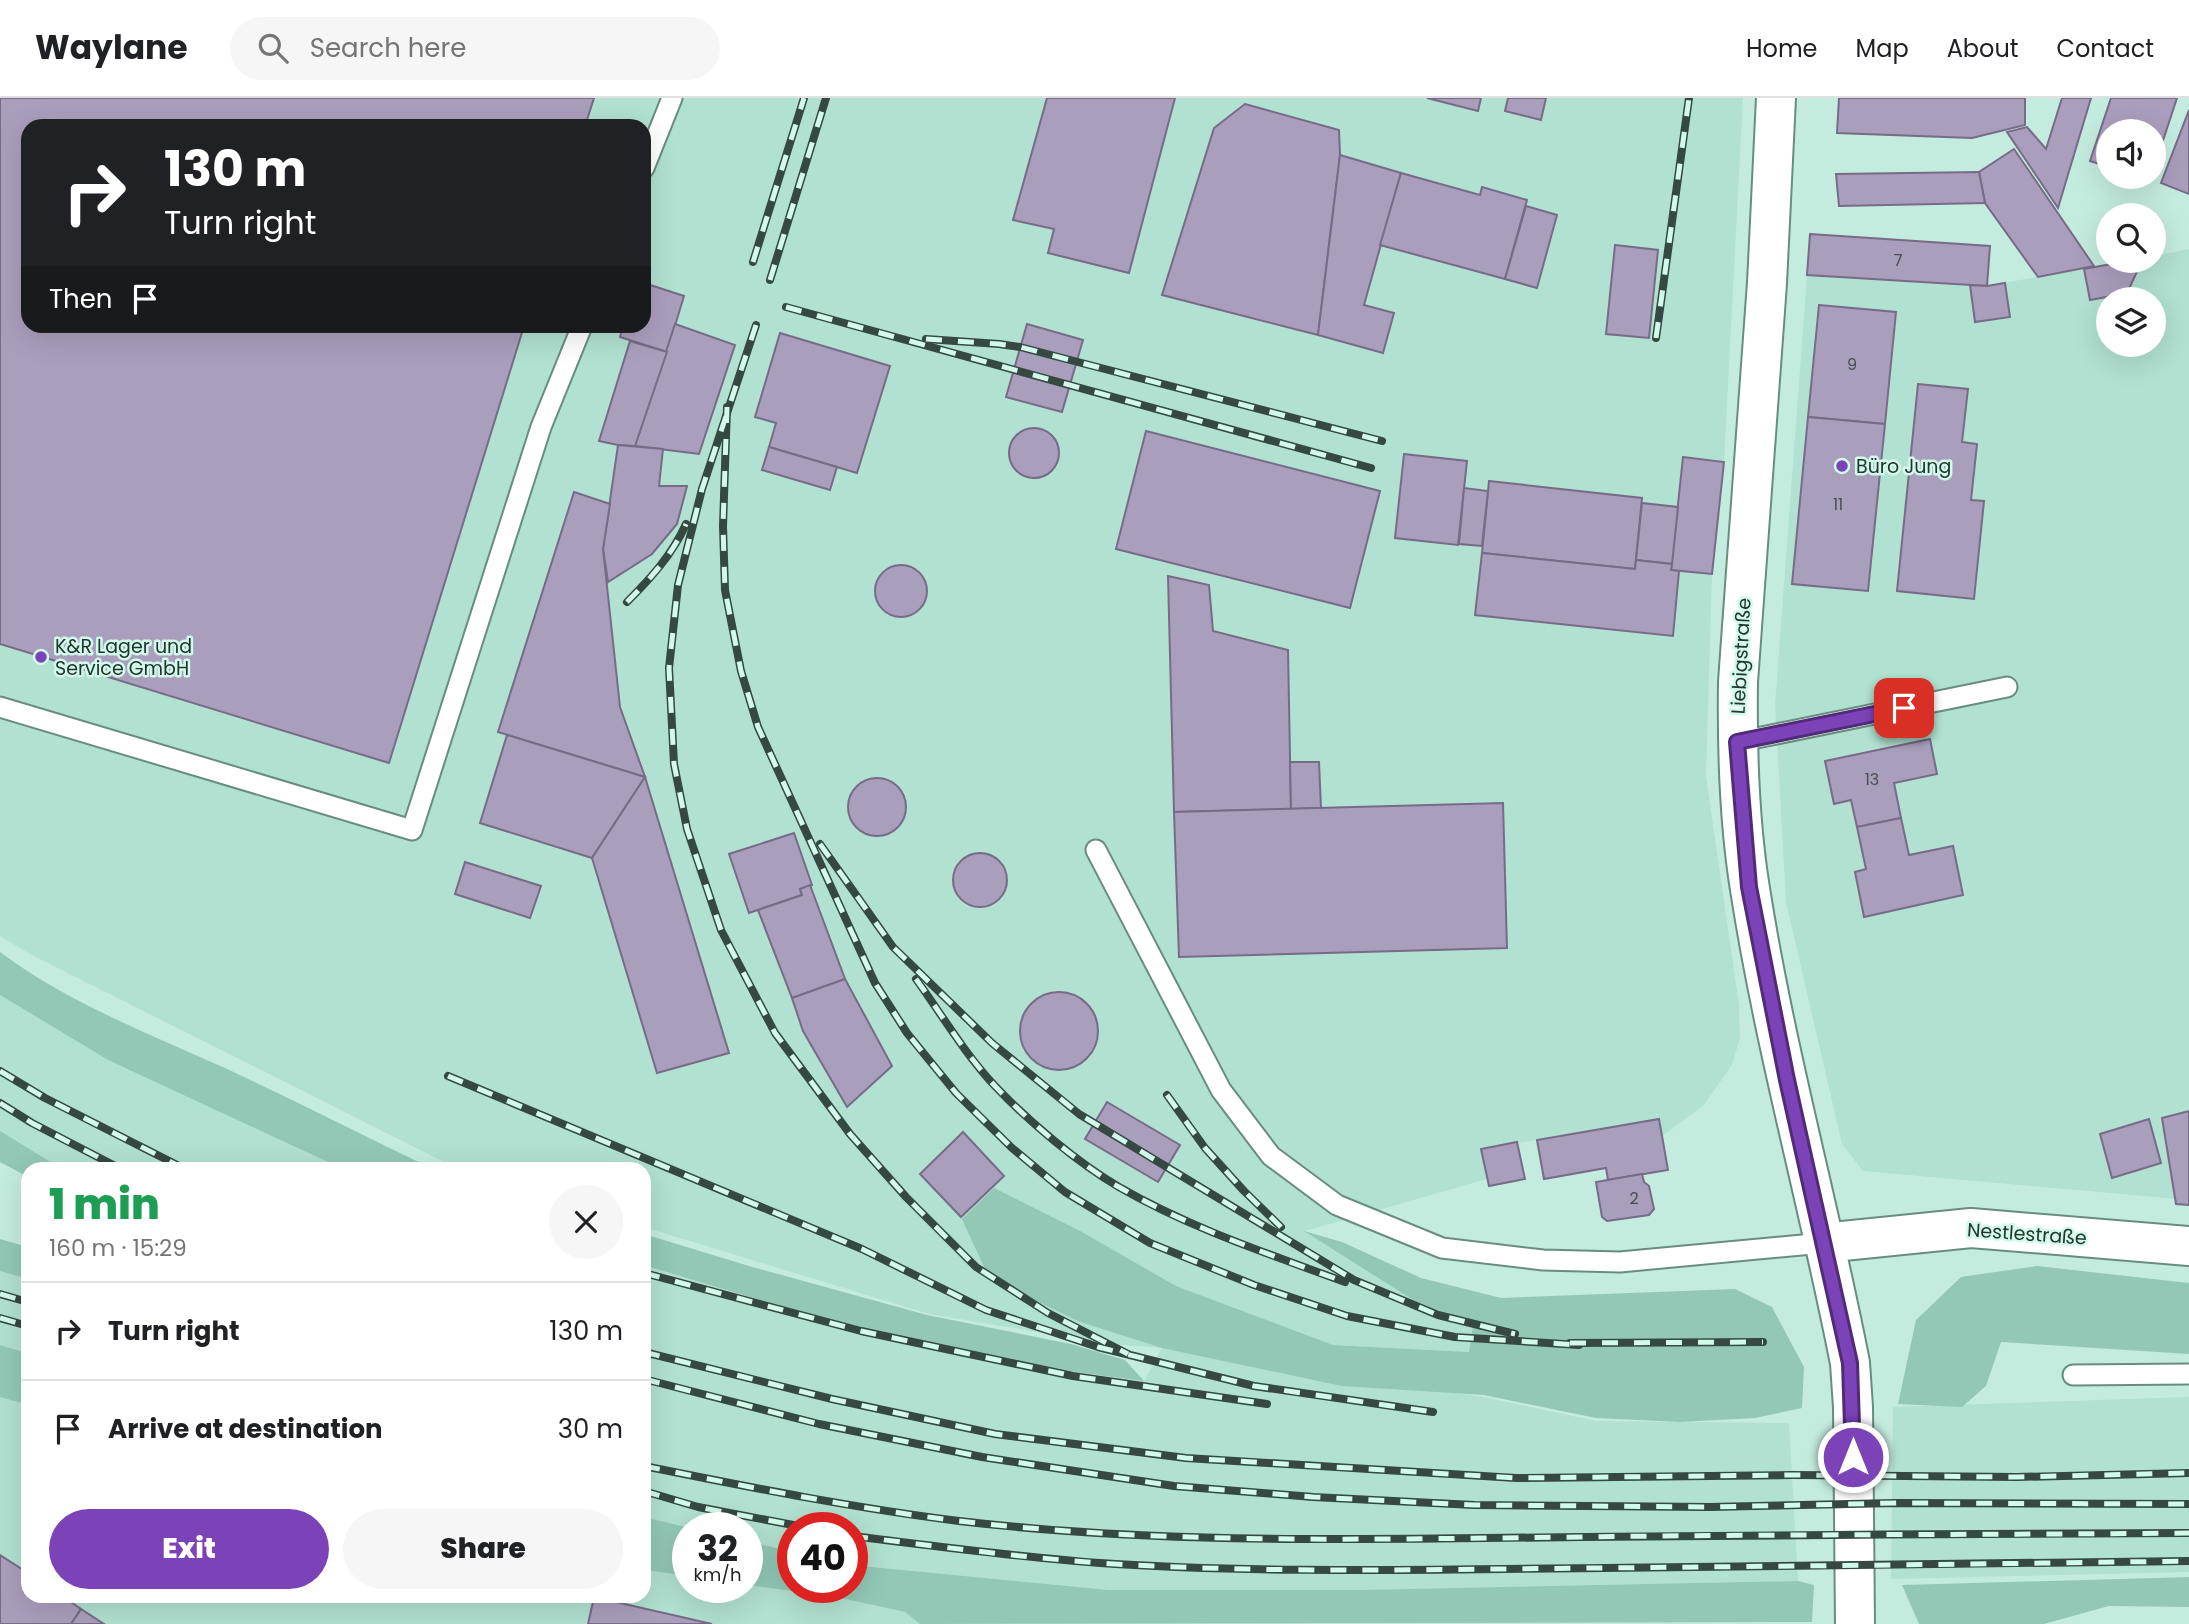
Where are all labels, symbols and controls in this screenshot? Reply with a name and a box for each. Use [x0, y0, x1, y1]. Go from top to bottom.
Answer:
search box [230, 17, 720, 80]
text: Waylane [35, 24, 188, 71]
icon: search [254, 29, 292, 67]
text: Search here [310, 30, 466, 66]
text: Home [1746, 32, 1818, 65]
text: Map [1856, 32, 1909, 65]
text: About [1947, 32, 2018, 65]
text: Contact [2056, 32, 2154, 65]
map controls [2096, 119, 2166, 357]
button: sound [2096, 119, 2166, 189]
text: 130 m [164, 135, 306, 203]
icon: right [49, 147, 140, 238]
text: Turn right [164, 200, 316, 245]
button: search [2096, 203, 2166, 273]
house number: 7 [1894, 249, 1903, 272]
icon: arrive [126, 280, 164, 318]
text: Then [49, 281, 112, 317]
button: layers [2096, 287, 2166, 357]
house number: 9 [1847, 353, 1857, 376]
place label: Büro Jung [1856, 453, 1951, 480]
marker: Büro Jung [1834, 458, 1850, 474]
house number: 11 [1833, 493, 1843, 516]
street label: Liebigstraße [1724, 597, 1758, 715]
place label: K&R Lager und Service GmbH [55, 633, 192, 682]
marker: K&R Lager und Service GmbH [33, 649, 49, 665]
pin [1874, 678, 1934, 738]
icon: arrive [1885, 689, 1923, 727]
house number: 13 [1865, 768, 1879, 791]
text: 1 min [49, 1175, 160, 1234]
button: close [549, 1185, 623, 1259]
house number: 2 [1629, 1187, 1639, 1210]
street label: Nestlestraße [1966, 1216, 2088, 1252]
text: 160 m · 15:29 [49, 1232, 187, 1264]
icon: right [49, 1312, 87, 1350]
text: Turn right [108, 1313, 240, 1349]
text: 130 m [549, 1313, 623, 1349]
icon: arrive [49, 1410, 87, 1448]
text: Arrive at destination [108, 1411, 383, 1447]
text: 30 m [558, 1411, 623, 1447]
position arrow [1816, 1420, 1890, 1494]
button: Exit [49, 1509, 329, 1589]
button: Share [343, 1509, 623, 1589]
speed limit sign: 40 [777, 1512, 868, 1603]
text: 32 [697, 1524, 738, 1573]
text: km/h [694, 1562, 741, 1587]

